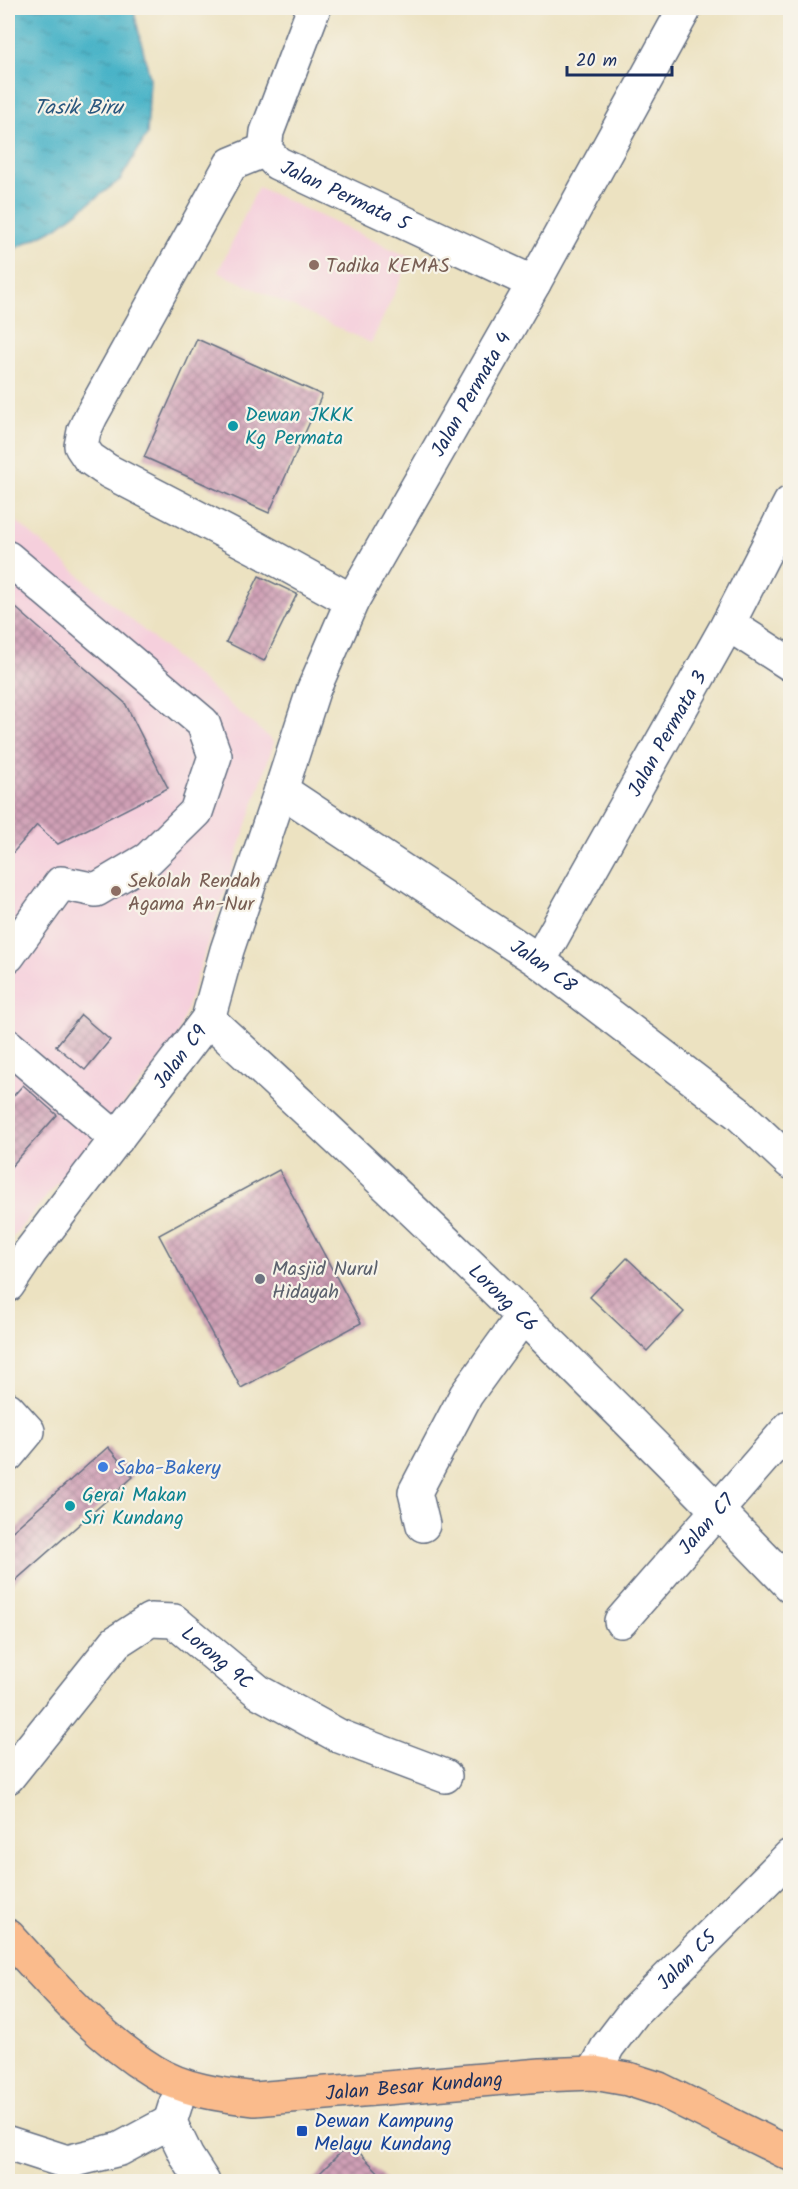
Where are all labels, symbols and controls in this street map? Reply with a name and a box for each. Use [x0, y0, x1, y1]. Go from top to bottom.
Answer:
scale bar [567, 39, 672, 77]
text: 20 m [576, 47, 617, 76]
water label: Tasik Biru [34, 92, 125, 125]
street label: Jalan Permata 5 [275, 153, 416, 241]
place label: Tadika KEMAS [326, 251, 450, 283]
marker: Tadika KEMAS [307, 258, 321, 272]
street label: Jalan Permata 4 [424, 326, 521, 464]
place label: Dewan JKKK Kg Permata [245, 400, 353, 455]
marker: Dewan JKKK Kg Permata [226, 419, 240, 433]
street label: Jalan Permata 3 [620, 665, 717, 803]
place label: Sekolah Rendah Agama An-Nur [128, 866, 261, 921]
marker: Sekolah Rendah Agama An-Nur [109, 884, 123, 898]
street label: Jalan C8 [503, 932, 584, 1003]
street label: Jalan C9 [146, 1018, 216, 1096]
place label: Masjid Nurul Hidayah [272, 1254, 378, 1309]
street label: Lorong C6 [460, 1257, 544, 1341]
marker: Masjid Nurul Hidayah [253, 1272, 267, 1286]
place label: Saba-Bakery [115, 1453, 221, 1485]
marker: Saba-Bakery [96, 1460, 110, 1474]
place label: Gerai Makan Sri Kundang [82, 1480, 187, 1535]
street label: Jalan C7 [671, 1486, 744, 1563]
marker: Gerai Makan Sri Kundang [63, 1499, 77, 1513]
street label: Lorong 9C [173, 1619, 259, 1699]
street label: Jalan C5 [650, 1923, 726, 1999]
street label: Jalan Besar Kundang [324, 2064, 504, 2111]
place label: Dewan Kampung Melayu Kundang [314, 2106, 454, 2161]
marker: Dewan Kampung Melayu Kundang [295, 2124, 309, 2138]

